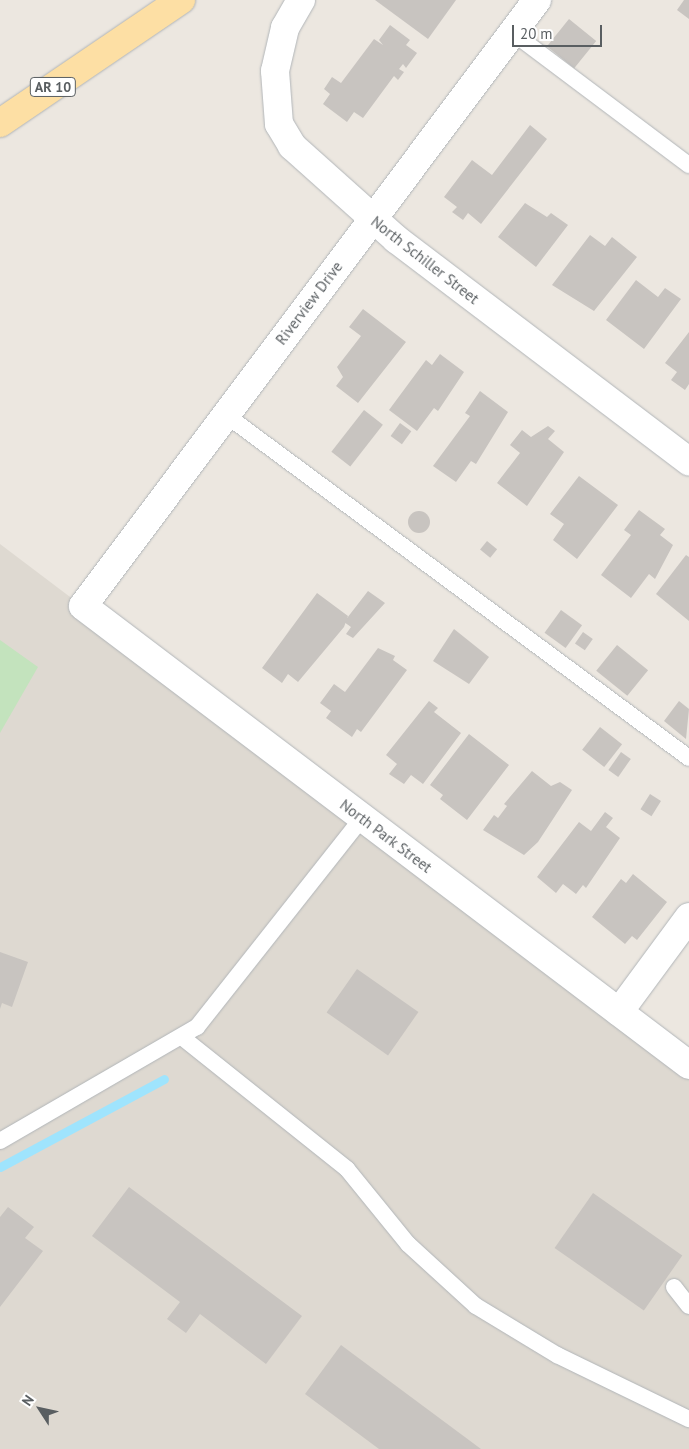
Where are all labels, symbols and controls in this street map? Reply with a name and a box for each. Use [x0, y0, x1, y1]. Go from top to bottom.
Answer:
scale bar [514, 15, 604, 47]
text: 20 m [520, 24, 553, 43]
road number: AR 10 [29, 75, 77, 98]
street label: North Schiller Street [368, 212, 482, 308]
street label: Riverview Drive [272, 258, 346, 348]
street label: North Park Street [336, 795, 436, 877]
north arrow [15, 1384, 65, 1434]
text: N [18, 1391, 38, 1409]

